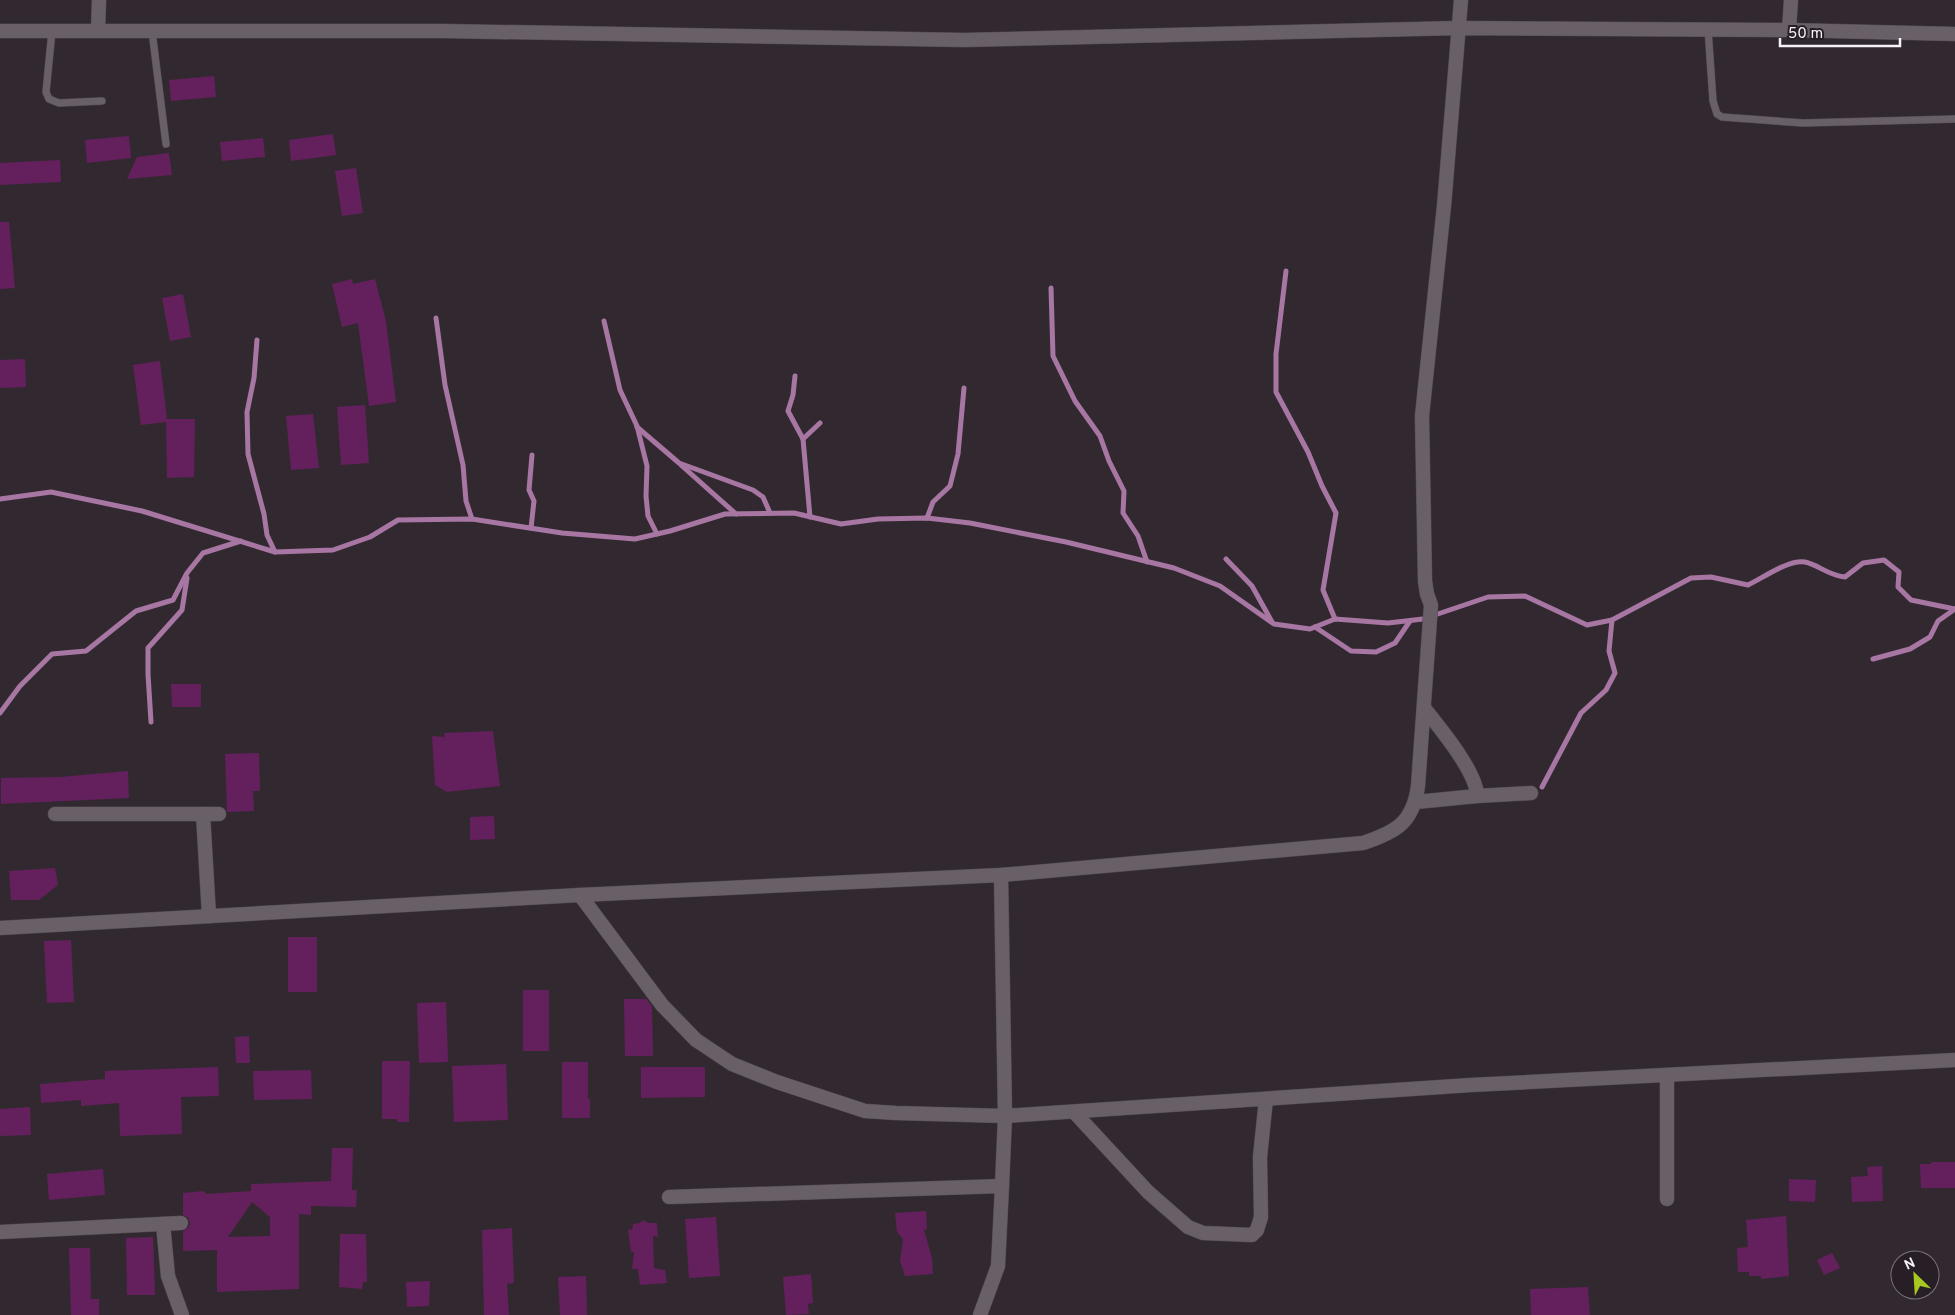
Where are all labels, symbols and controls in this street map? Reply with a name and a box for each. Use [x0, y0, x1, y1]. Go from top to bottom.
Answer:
scale bar [1780, 15, 1900, 47]
text: 50 m [1788, 25, 1823, 44]
north arrow [1890, 1250, 1940, 1300]
text: N [1902, 1255, 1918, 1274]

